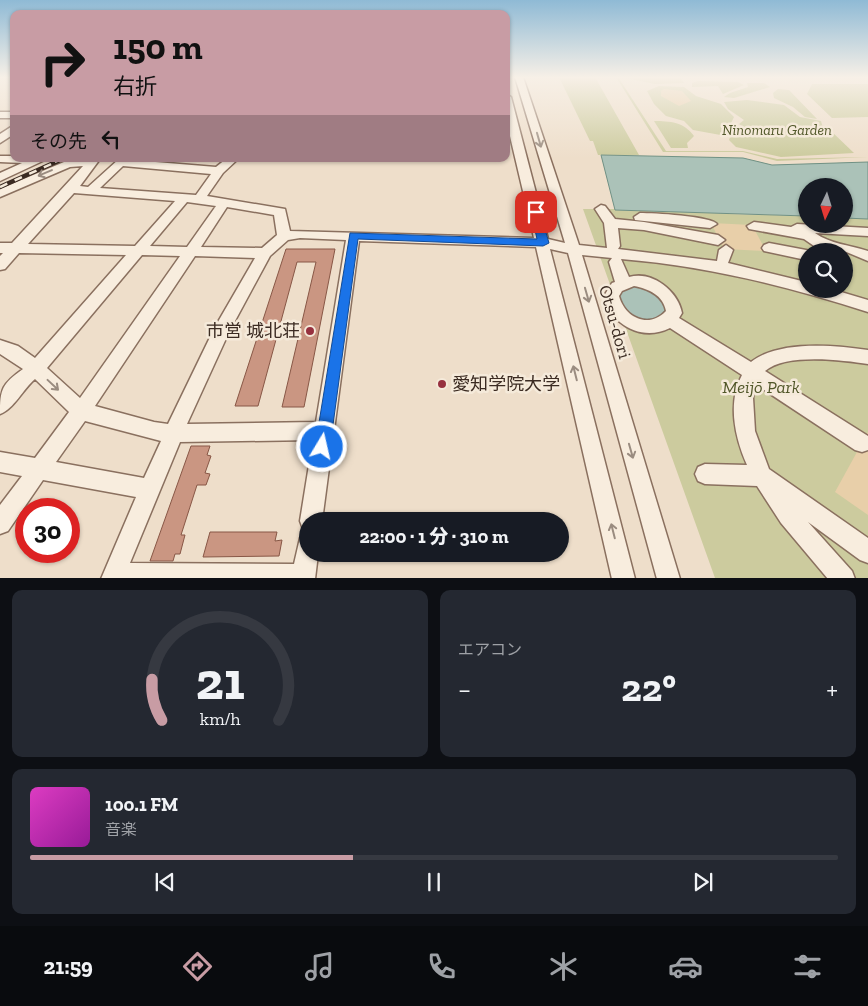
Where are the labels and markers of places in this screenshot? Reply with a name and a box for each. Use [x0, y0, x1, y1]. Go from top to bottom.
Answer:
pin [515, 191, 557, 233]
place label: 市営 城北荘 [206, 320, 300, 342]
marker: 市営 城北荘 [304, 325, 316, 337]
place label: 愛知学院大学 [452, 373, 560, 395]
marker: 愛知学院大学 [436, 378, 448, 390]

